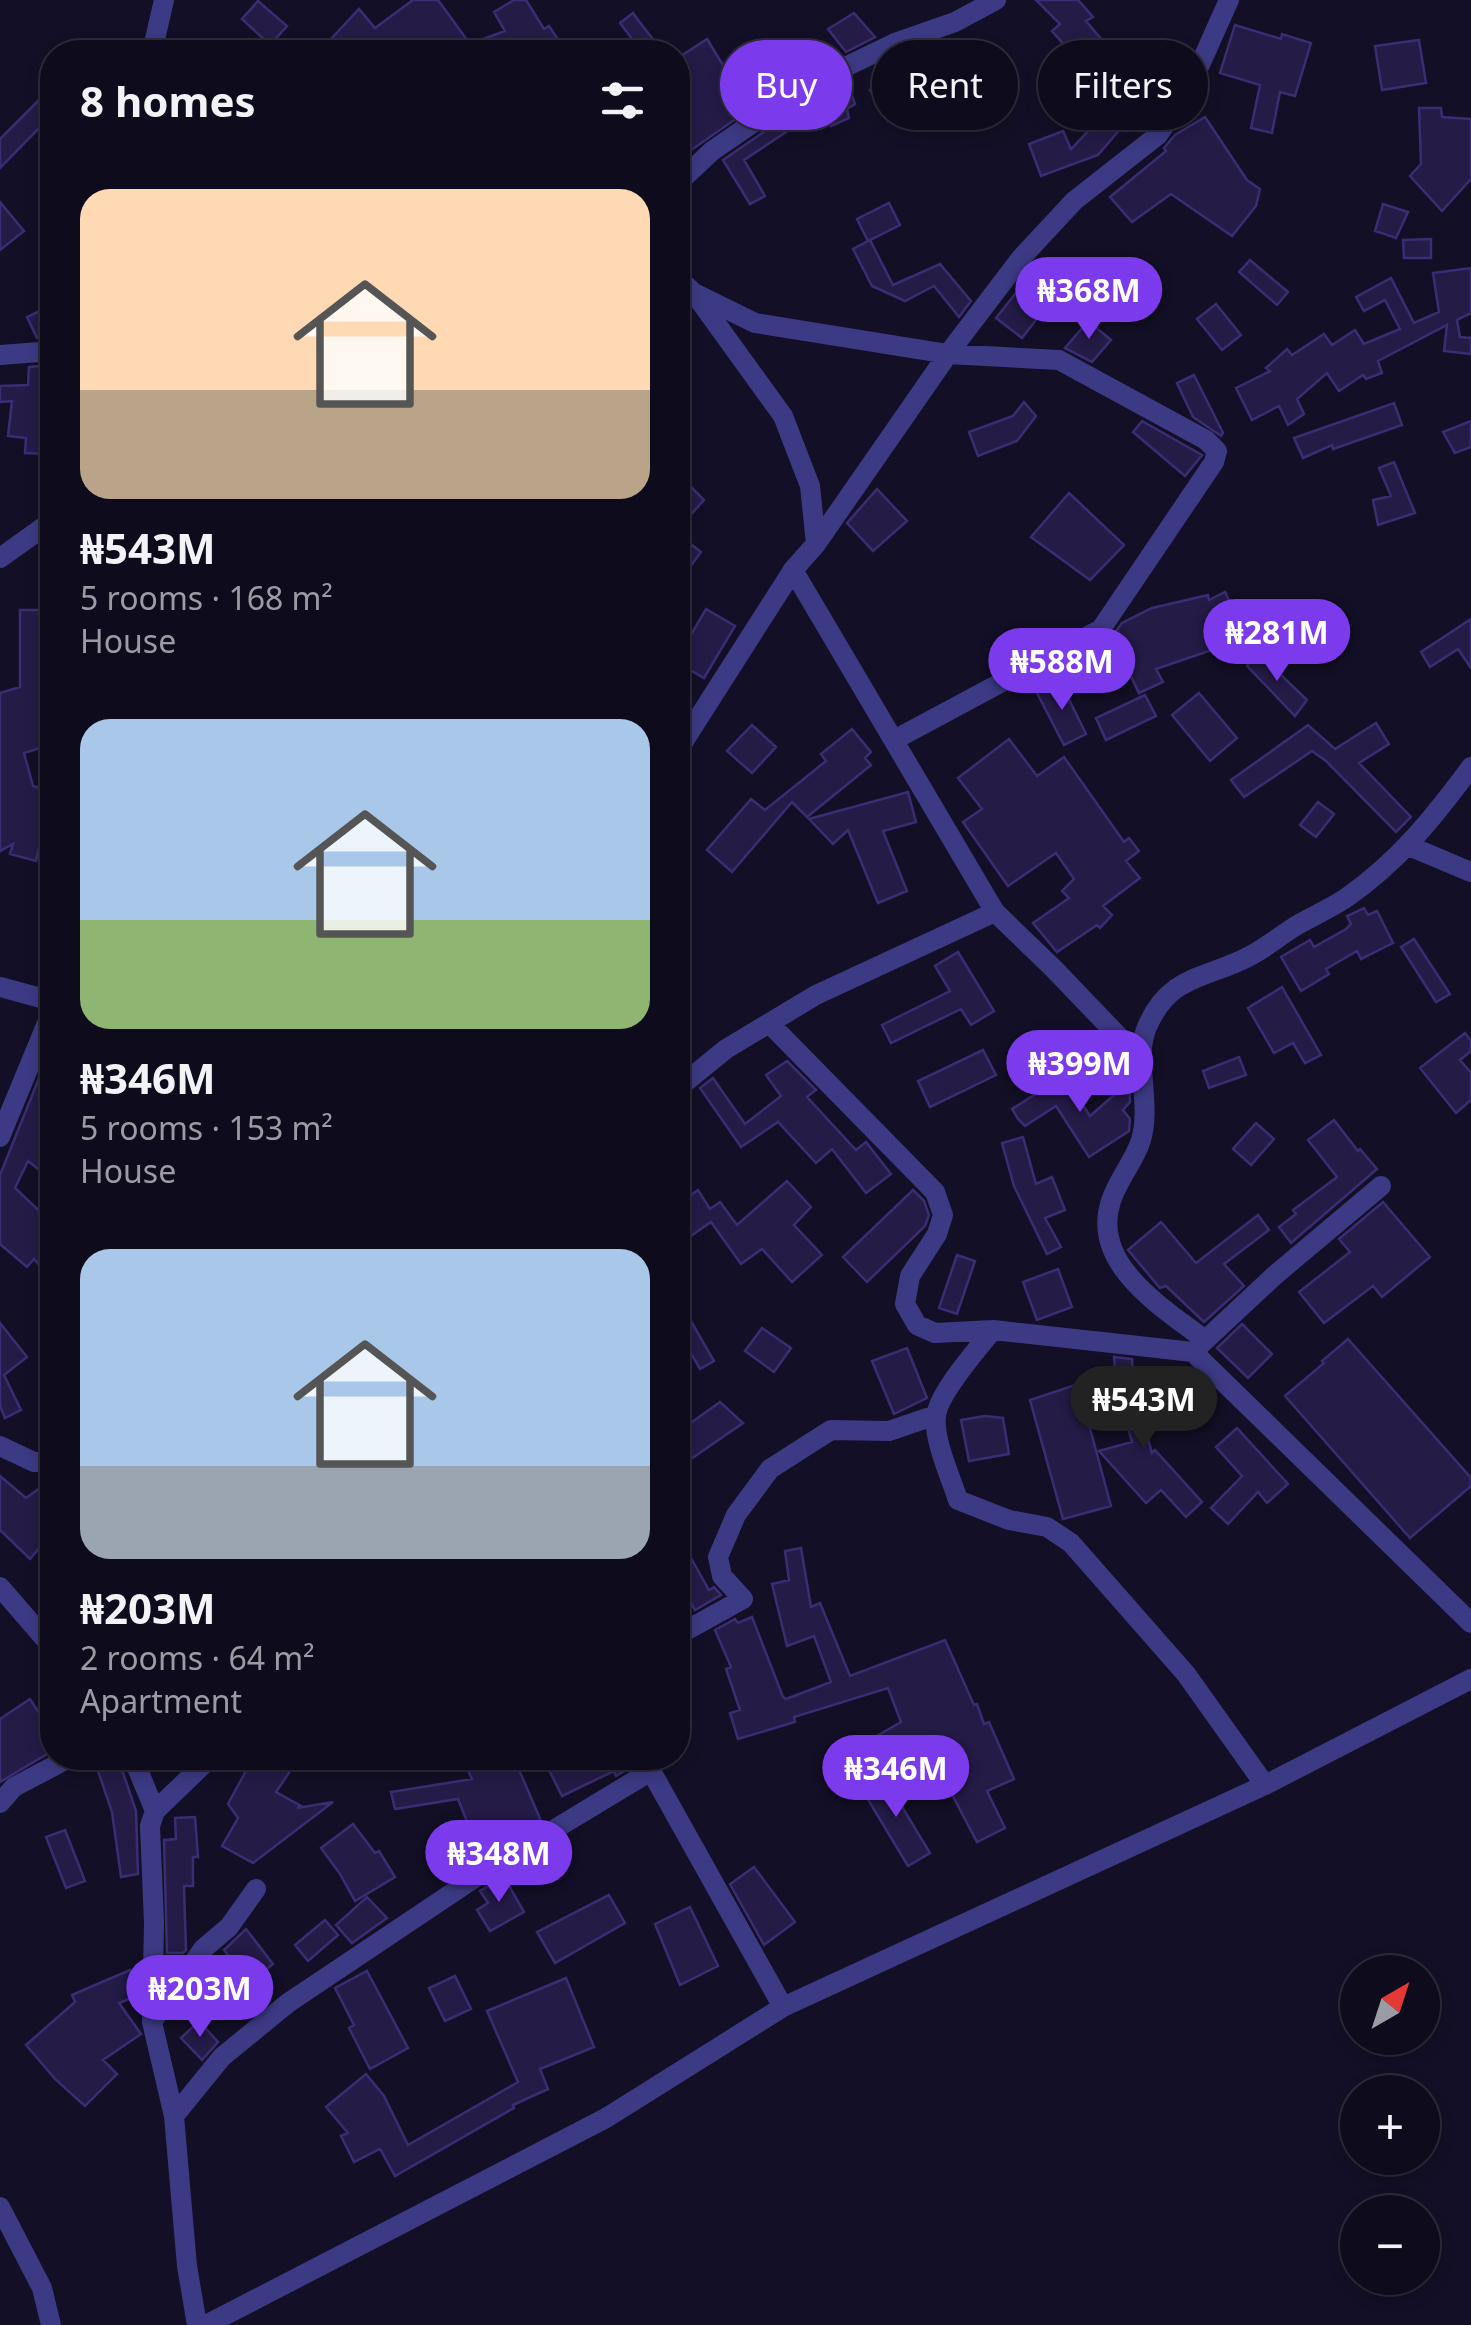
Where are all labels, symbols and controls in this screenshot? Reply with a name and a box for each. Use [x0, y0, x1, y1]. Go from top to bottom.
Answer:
chip: Buy [720, 40, 852, 130]
chip: Rent [872, 40, 1018, 130]
chip: Filters [1038, 40, 1208, 130]
text: 8 homes [80, 72, 256, 129]
icon: filters [595, 73, 650, 128]
icon: home [275, 254, 455, 434]
pin: ₦368M [1019, 257, 1159, 342]
text: ₦368M [1037, 268, 1141, 311]
text: ₦543M [80, 519, 216, 576]
text: 5 rooms · 168 m² [80, 576, 333, 619]
pin: ₦281M [1207, 599, 1347, 684]
text: ₦281M [1225, 610, 1329, 653]
text: House [80, 619, 176, 662]
pin: ₦588M [992, 628, 1132, 713]
text: ₦588M [1010, 639, 1114, 682]
icon: home [275, 784, 455, 964]
pin: ₦399M [1010, 1030, 1150, 1115]
text: ₦399M [1028, 1041, 1132, 1084]
text: ₦346M [80, 1049, 216, 1106]
text: 5 rooms · 153 m² [80, 1106, 333, 1149]
text: House [80, 1149, 176, 1192]
icon: home [275, 1314, 455, 1494]
pin: ₦543M [1074, 1366, 1214, 1451]
text: ₦543M [1092, 1377, 1196, 1420]
text: ₦203M [80, 1579, 216, 1636]
text: 2 rooms · 64 m² [80, 1636, 314, 1679]
text: Apartment [80, 1679, 242, 1722]
pin: ₦346M [826, 1735, 966, 1820]
text: ₦346M [844, 1746, 948, 1789]
pin: ₦348M [429, 1820, 569, 1905]
text: ₦348M [447, 1831, 551, 1874]
pin: ₦203M [130, 1955, 270, 2040]
north arrow [1340, 1955, 1440, 2055]
map controls [1340, 1955, 1440, 2295]
text: ₦203M [148, 1966, 252, 2009]
button: + [1340, 2075, 1440, 2175]
button: − [1340, 2195, 1440, 2295]

